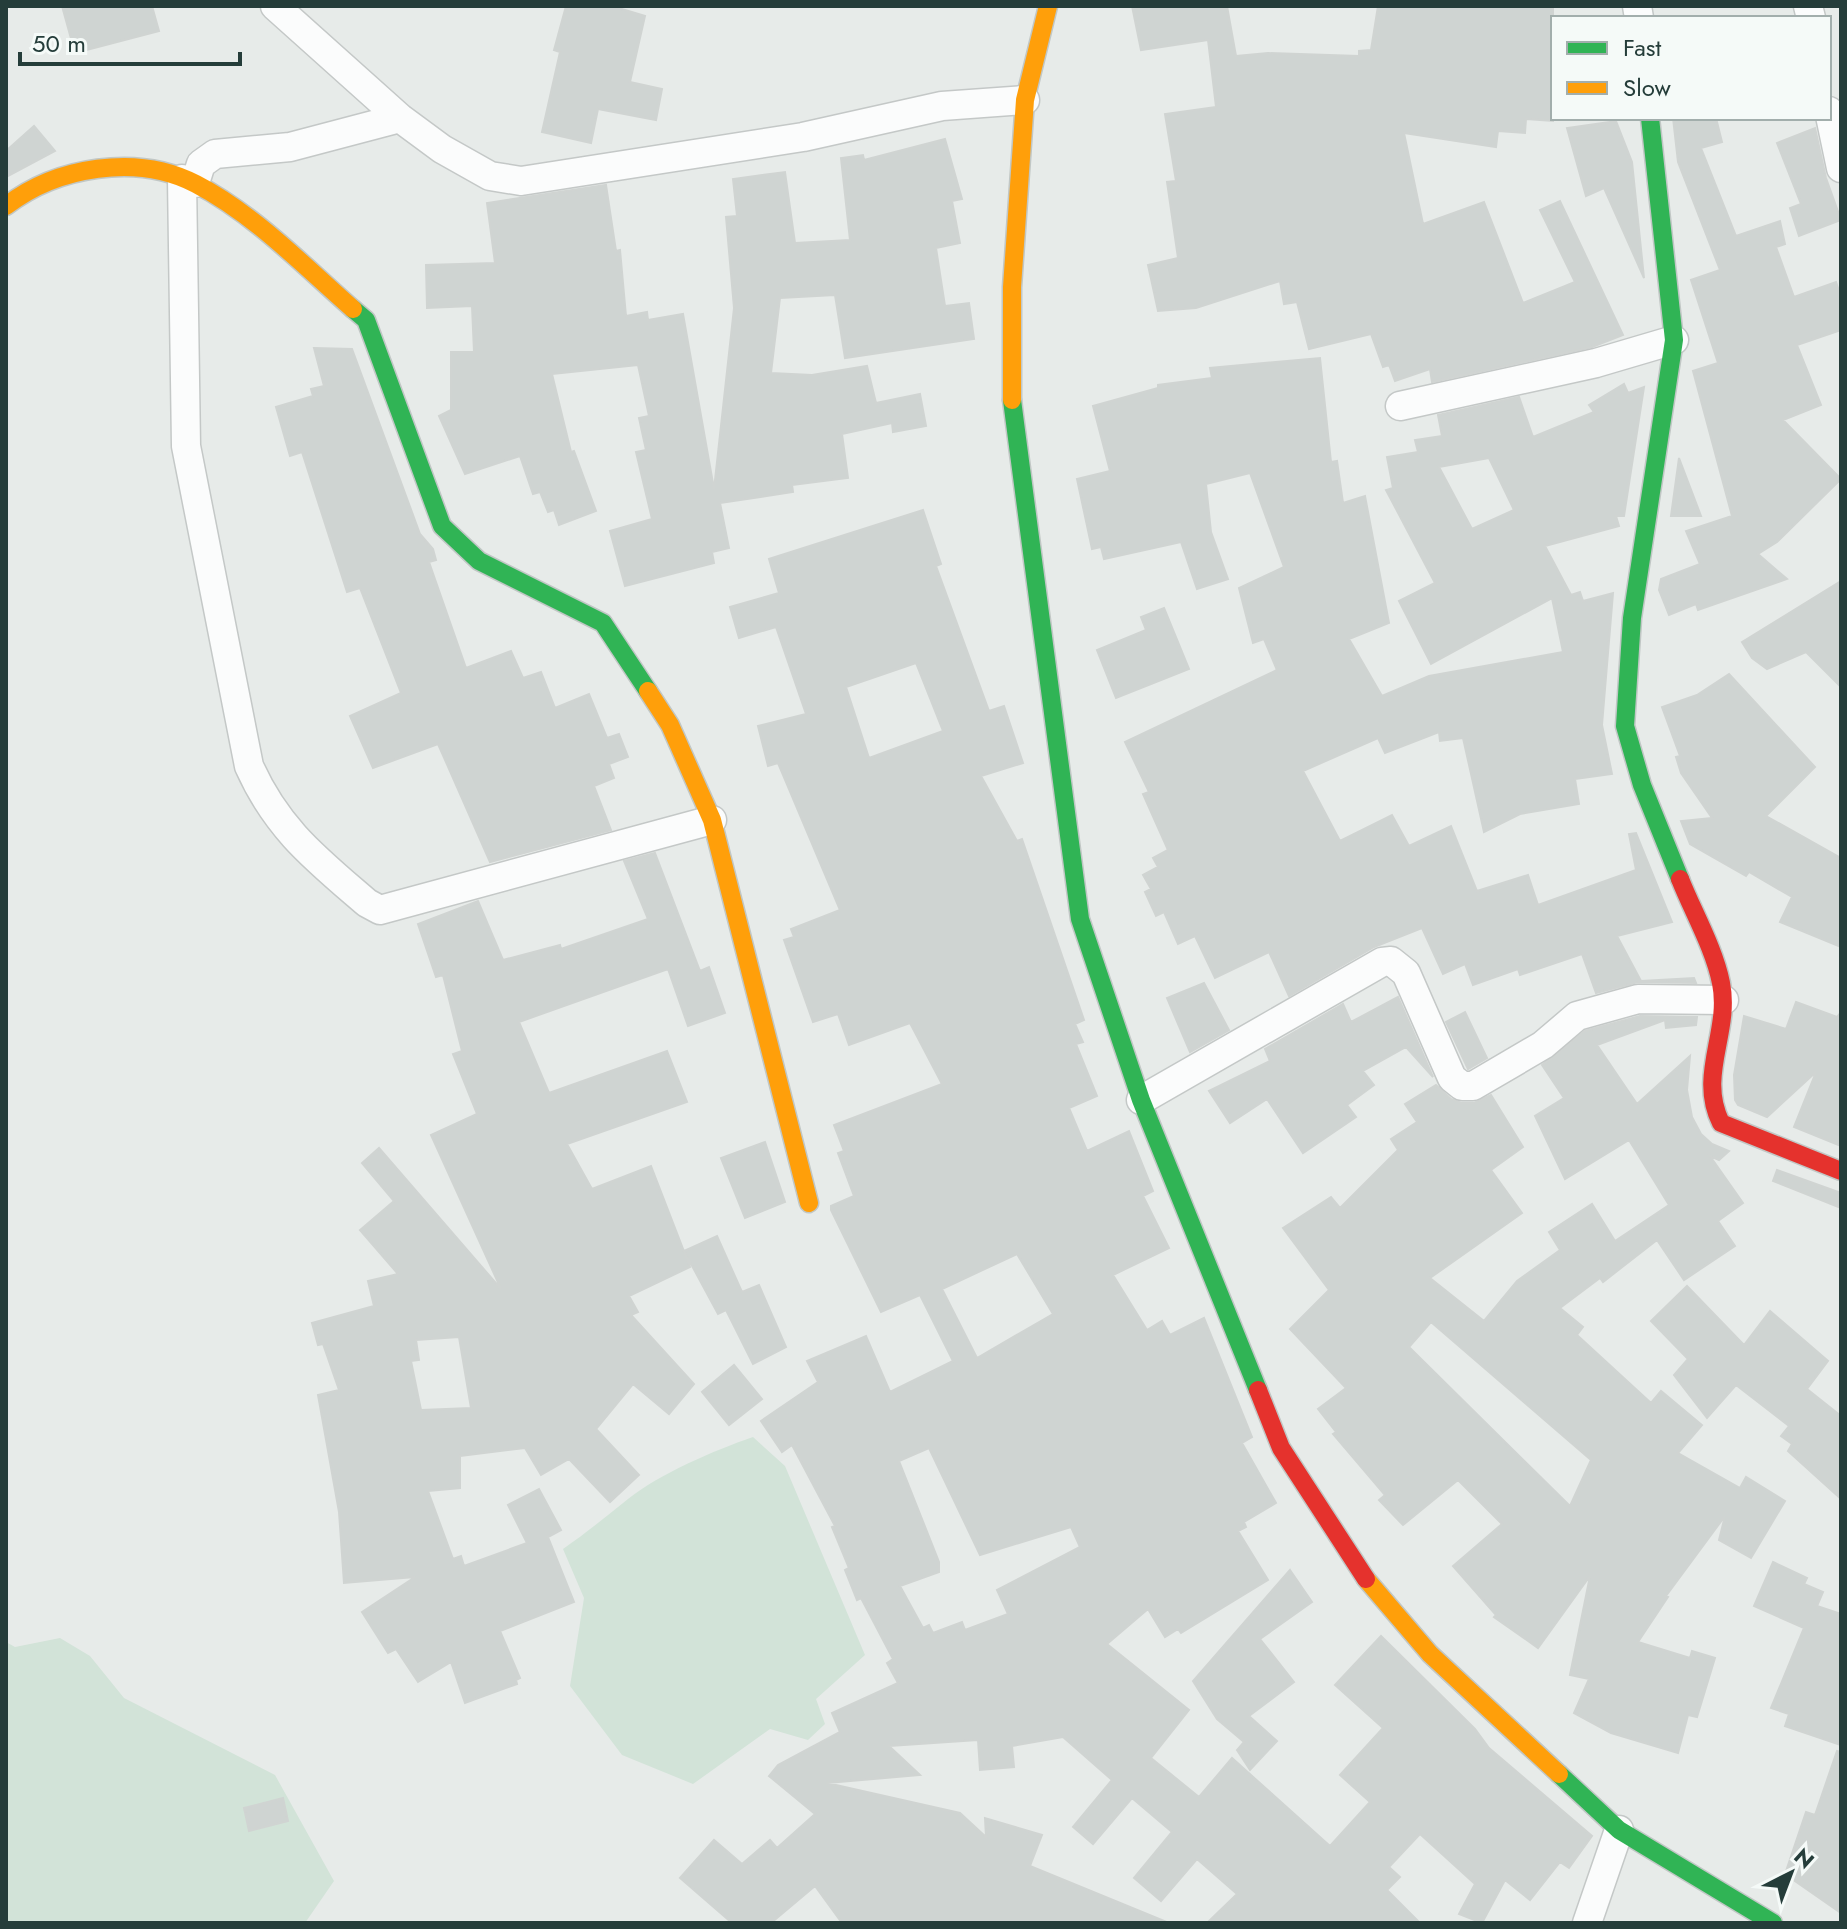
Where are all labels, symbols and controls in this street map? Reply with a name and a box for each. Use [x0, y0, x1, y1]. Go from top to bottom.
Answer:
scale bar [20, 16, 240, 66]
legend [1551, 16, 1831, 120]
text: 50 m [32, 26, 86, 61]
text: Fast [1623, 30, 1661, 65]
text: Slow [1623, 70, 1671, 105]
north arrow [1751, 1833, 1831, 1913]
text: N [1787, 1840, 1822, 1876]

